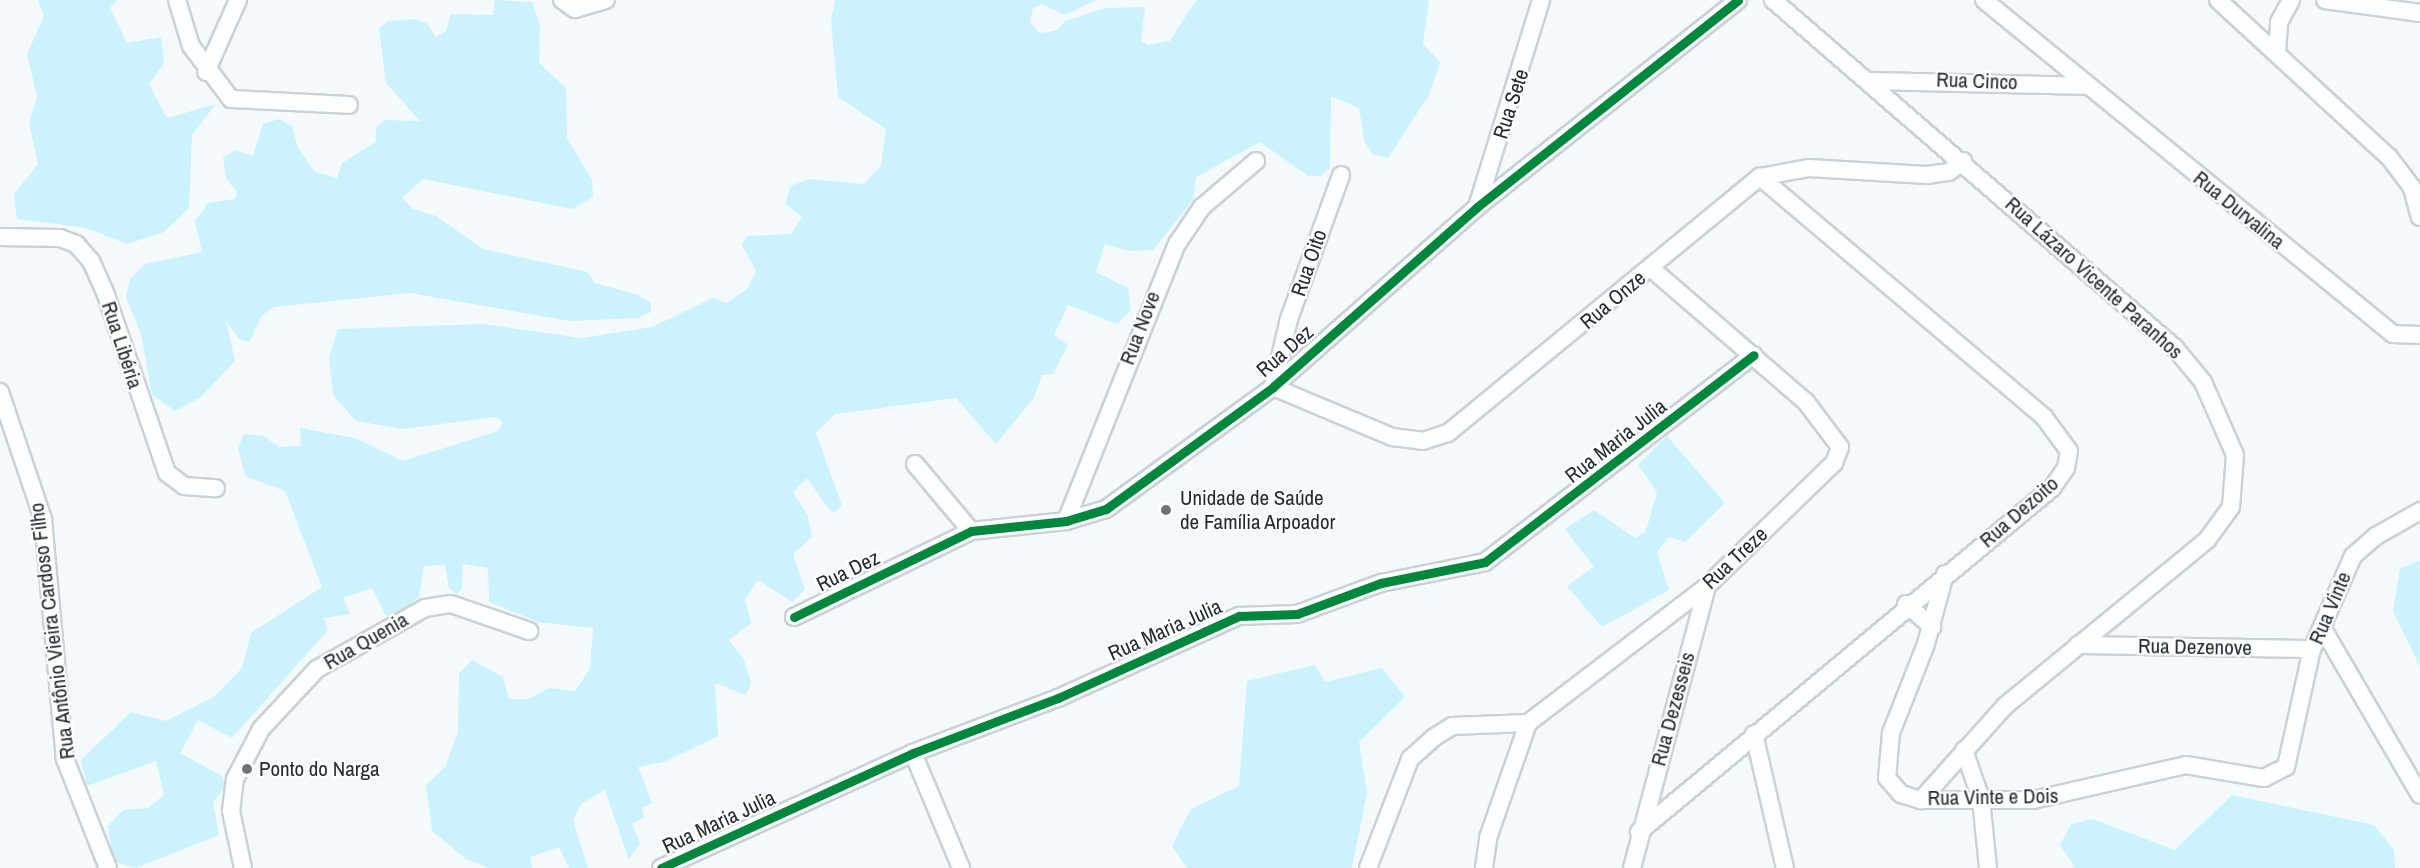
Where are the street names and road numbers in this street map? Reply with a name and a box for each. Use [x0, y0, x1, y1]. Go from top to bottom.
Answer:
street label: Rua Sete [1488, 66, 1534, 142]
street label: Rua Cinco [1936, 67, 2018, 95]
street label: Rua Durvalina [2188, 166, 2290, 254]
street label: Rua Lázaro Vicente Paranhos [2000, 192, 2188, 364]
street label: Rua Oito [1286, 226, 1332, 300]
street label: Rua Onze [1575, 265, 1651, 335]
street label: Rua Nove [1115, 288, 1165, 368]
street label: Rua Libéria [96, 298, 148, 392]
street label: Rua Dez [1251, 320, 1319, 382]
street label: Rua Maria Julia [1560, 394, 1672, 488]
street label: Rua Dezoito [1975, 471, 2063, 553]
street label: Rua Antônio Vieira Cardoso Filho [24, 501, 80, 761]
street label: Rua Treze [1697, 522, 1773, 594]
street label: Rua Dez [812, 545, 884, 597]
street label: Rua Vinte [2303, 568, 2357, 648]
street label: Rua Maria Julia [1104, 594, 1226, 666]
street label: Rua Quenia [319, 607, 413, 675]
street label: Rua Dezenove [2138, 633, 2252, 661]
street label: Rua Dezesseis [1646, 649, 1700, 769]
street label: Rua Vinte e Dois [1927, 783, 2059, 811]
street label: Rua Maria Julia [659, 785, 779, 859]

